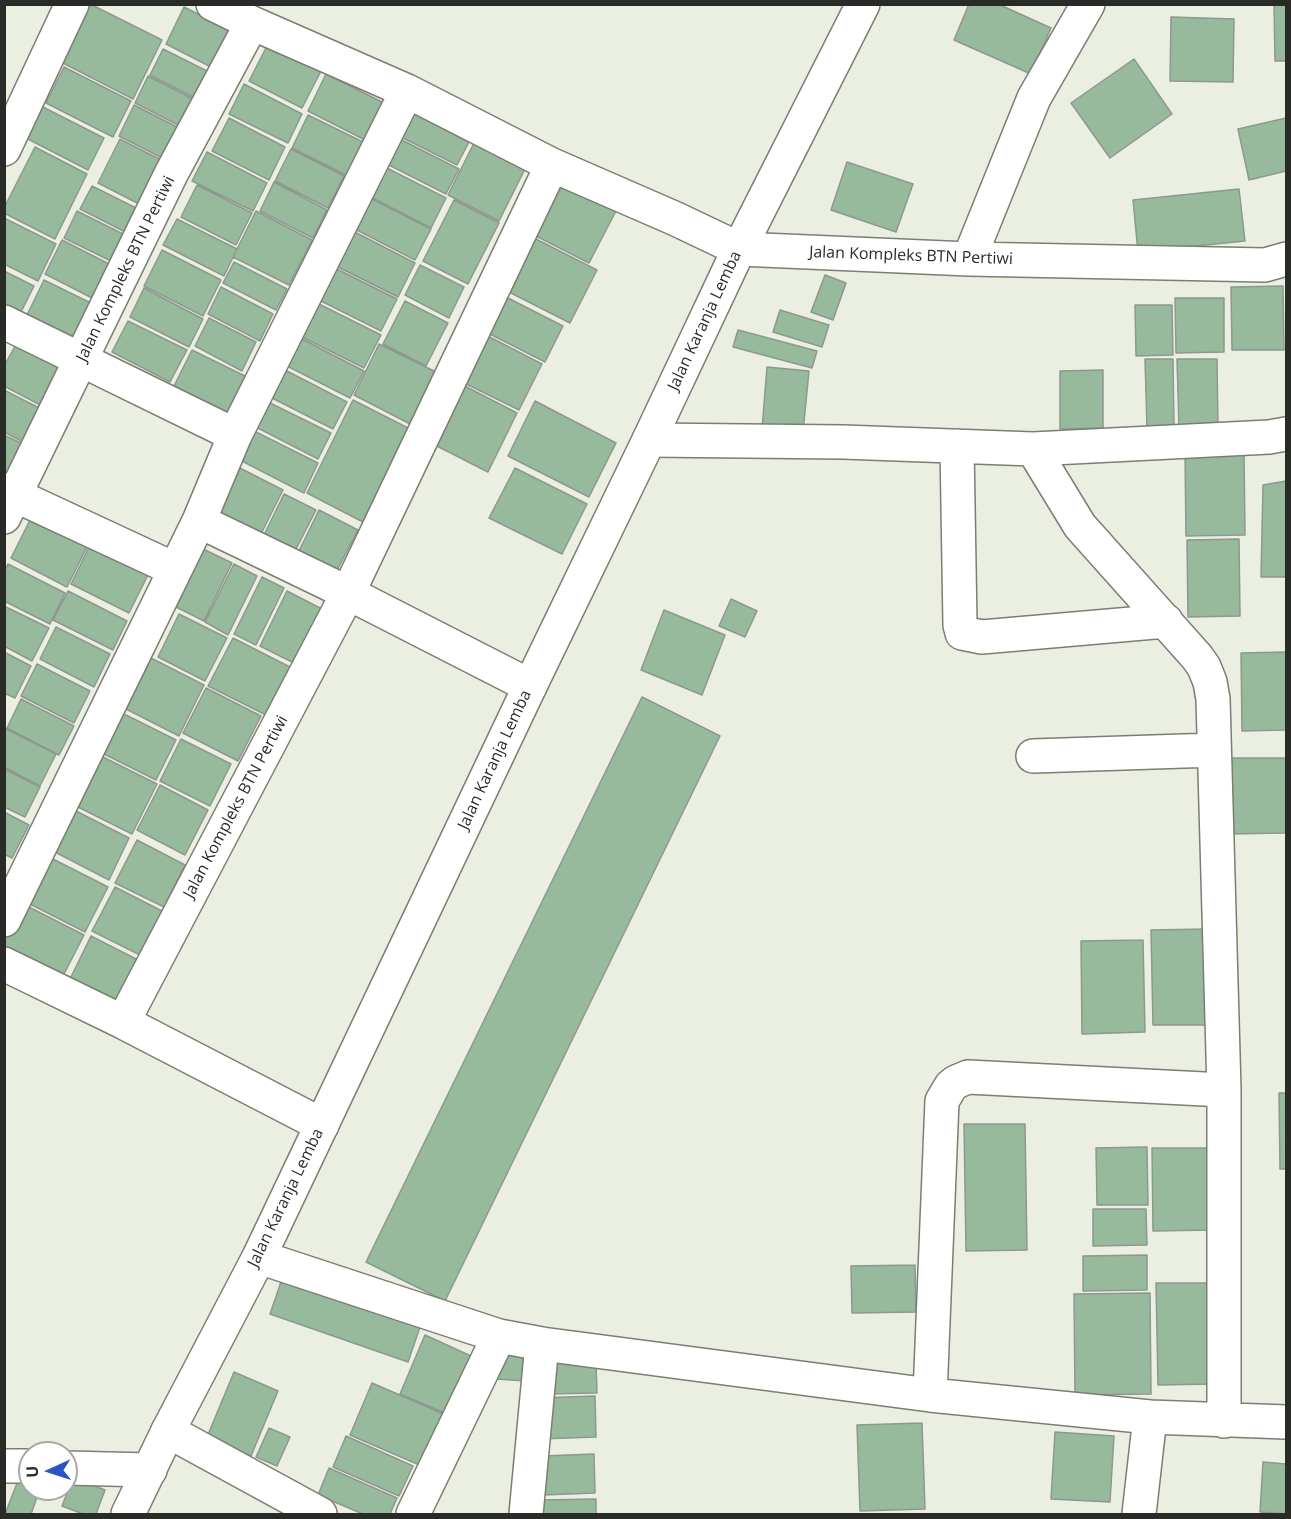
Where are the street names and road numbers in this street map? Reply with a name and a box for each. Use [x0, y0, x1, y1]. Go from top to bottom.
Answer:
street label: Jalan Kompleks BTN Pertiwi [73, 173, 179, 365]
street label: Jalan Kompleks BTN Pertiwi [809, 243, 1013, 269]
street label: Jalan Karanja Lemba [664, 248, 746, 394]
street label: Jalan Karanja Lemba [454, 687, 536, 833]
street label: Jalan Kompleks BTN Pertiwi [180, 712, 292, 902]
street label: Jalan Karanja Lemba [244, 1126, 328, 1270]

